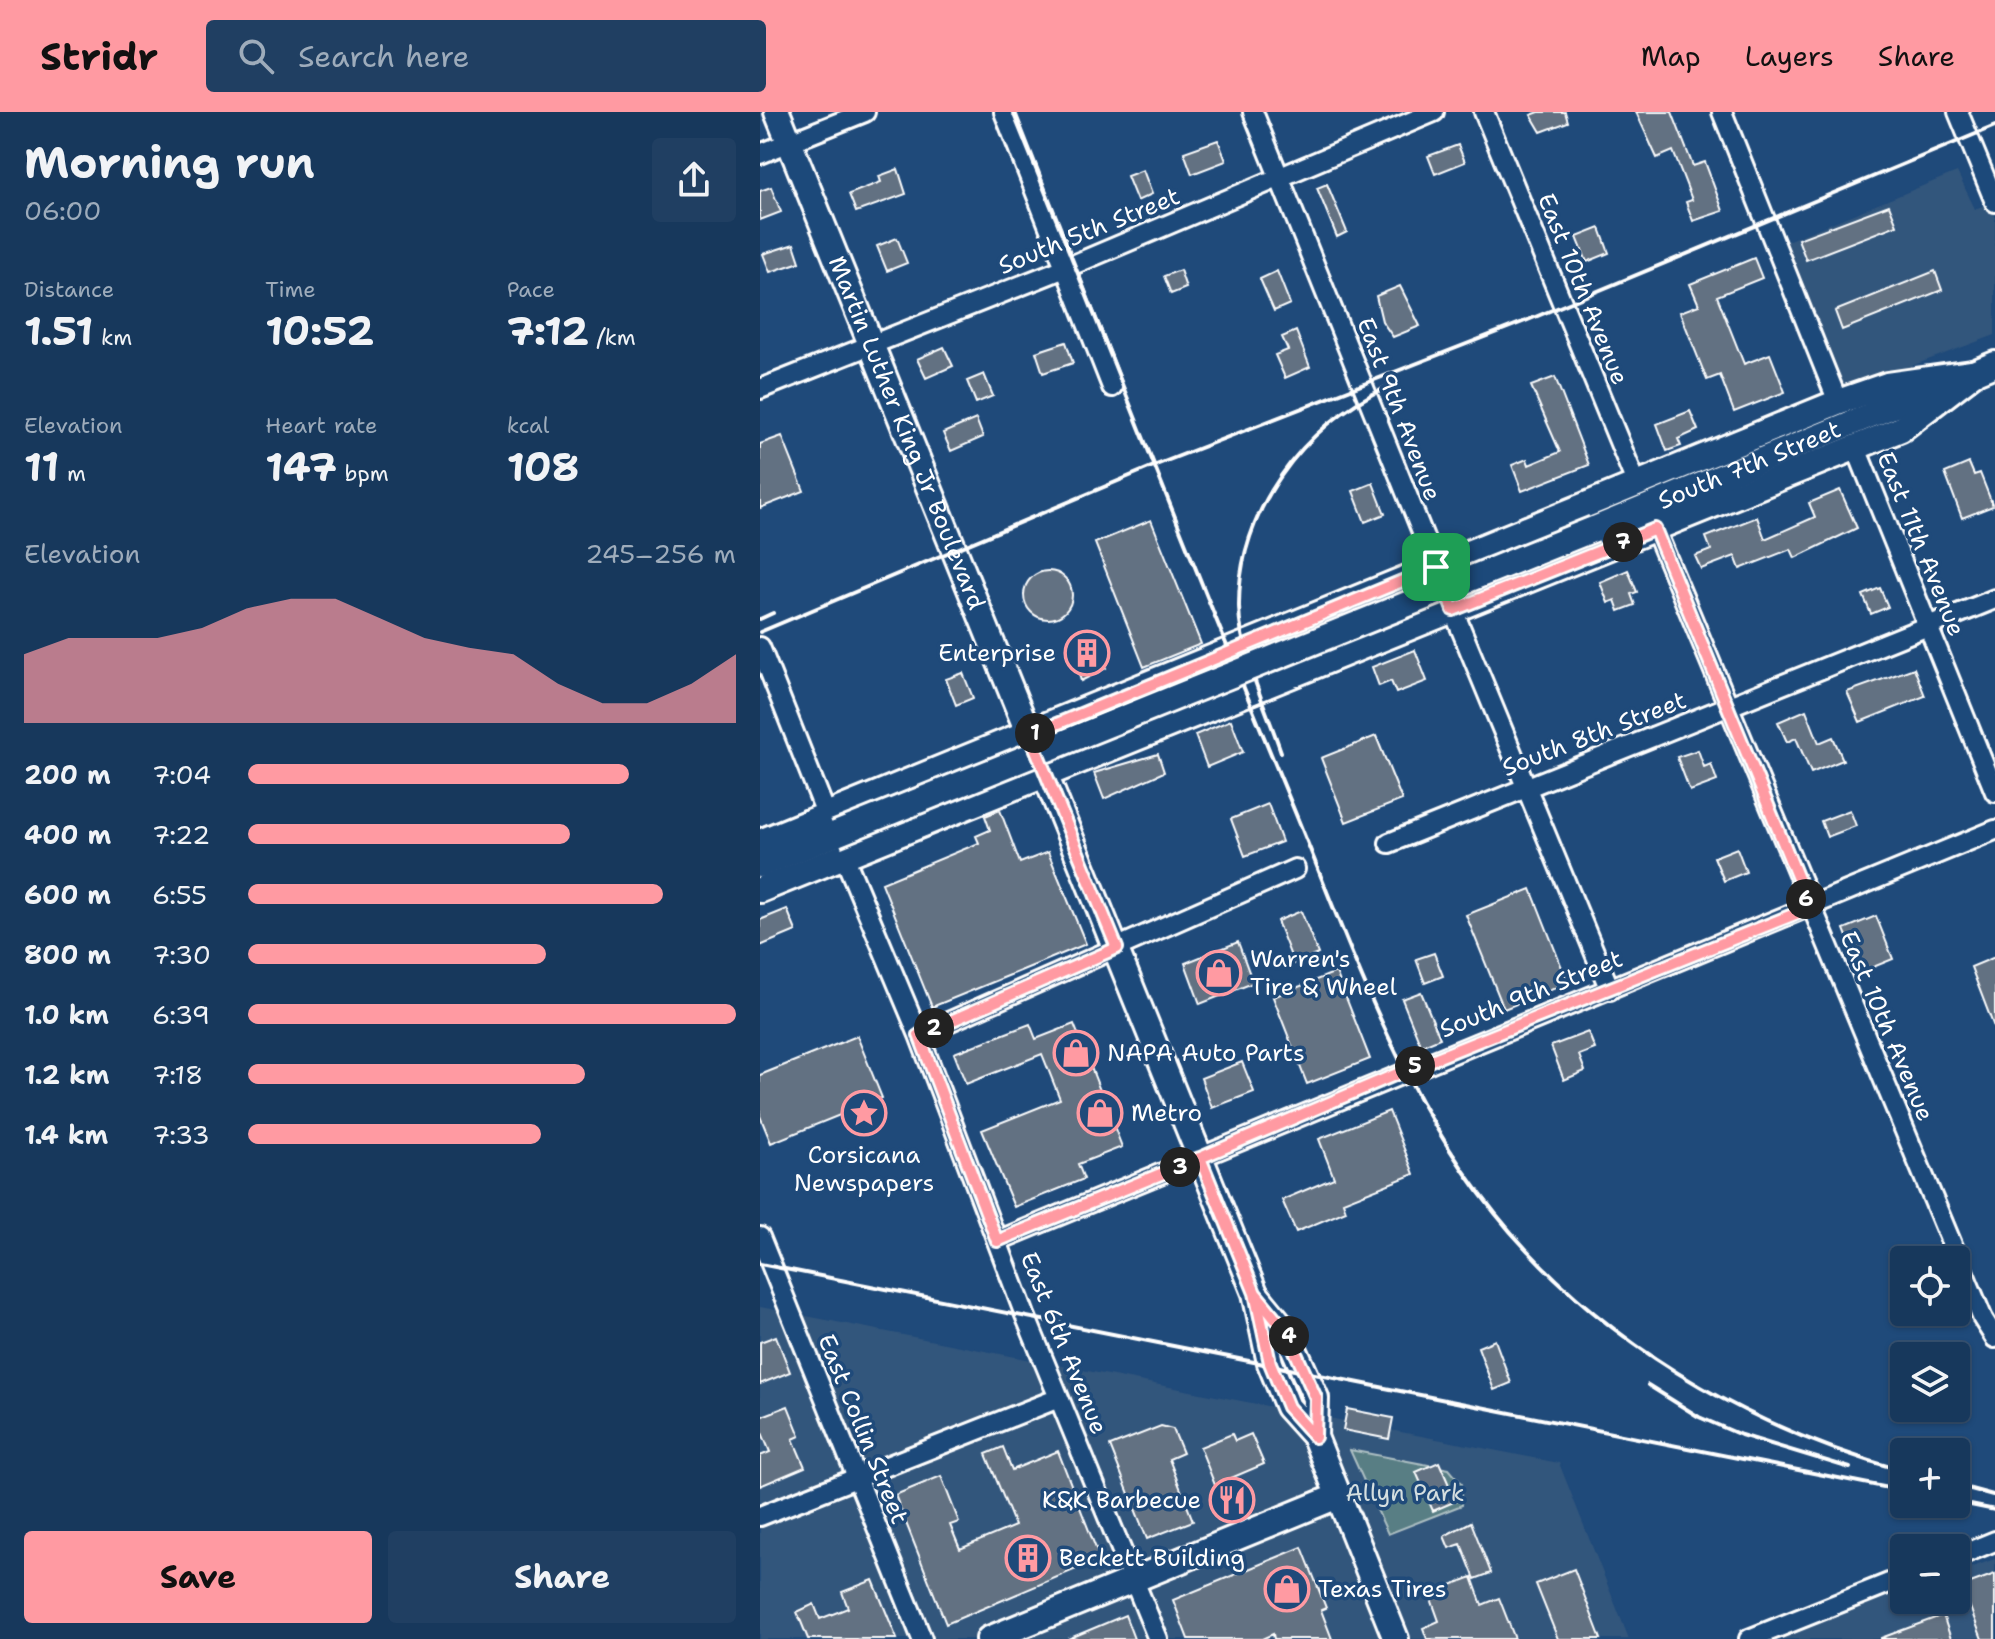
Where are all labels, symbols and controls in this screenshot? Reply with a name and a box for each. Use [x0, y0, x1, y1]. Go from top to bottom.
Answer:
search box [206, 20, 766, 92]
text: Stridr [40, 31, 158, 82]
icon: search [234, 34, 278, 78]
text: Search here [298, 36, 469, 77]
text: Map [1641, 37, 1701, 75]
text: Layers [1745, 37, 1834, 75]
text: Share [1878, 37, 1955, 75]
text: Morning run [24, 133, 315, 192]
button: share [652, 138, 736, 222]
street label: South 5th Street [993, 180, 1185, 282]
street label: East 10th Avenue [1530, 189, 1636, 389]
text: 06:00 [24, 193, 101, 228]
street label: Martin Luther King Jr Boulevard [821, 251, 993, 614]
text: Distance [24, 275, 114, 304]
text: Time [265, 275, 316, 304]
text: Pace [507, 275, 555, 304]
text: 1.51 [24, 304, 94, 358]
text: 10:52 [265, 304, 374, 358]
text: 7:12 [507, 304, 589, 358]
street label: East 9th Avenue [1349, 313, 1449, 505]
text: km [94, 323, 132, 352]
text: /km [589, 323, 636, 352]
text: Elevation [24, 411, 122, 440]
text: Heart rate [265, 411, 377, 440]
text: kcal [507, 411, 549, 440]
street label: South 7th Street [1653, 413, 1846, 517]
text: 11 [24, 440, 59, 494]
text: 147 [265, 440, 337, 494]
text: 108 [507, 440, 580, 494]
street label: East 11th Avenue [1869, 447, 1973, 641]
text: m [59, 459, 86, 488]
text: bpm [337, 459, 389, 488]
pin: 7 [1603, 522, 1643, 562]
text: 7 [1615, 527, 1631, 556]
pin [1402, 533, 1470, 601]
text: Elevation [24, 536, 140, 571]
text: 245–256 m [585, 536, 736, 571]
icon: arrive [1414, 545, 1458, 589]
building icon: Enterprise [1063, 629, 1111, 677]
place label: Enterprise [938, 637, 1056, 669]
street label: South 8th Street [1497, 684, 1691, 784]
pin: 1 [1015, 713, 1055, 753]
text: 1 [1030, 718, 1040, 747]
text: 200 m [24, 757, 111, 792]
text: 7:04 [152, 757, 211, 792]
text: 400 m [24, 817, 111, 852]
text: 7:22 [152, 817, 210, 852]
text: 600 m [24, 877, 111, 912]
text: 6:55 [152, 877, 207, 912]
pin: 6 [1786, 879, 1826, 919]
text: 6 [1798, 884, 1814, 913]
street label: East 10th Avenue [1832, 926, 1942, 1126]
text: 800 m [24, 937, 111, 972]
text: 7:30 [152, 937, 211, 972]
place label: Warren's Tire & Wheel [1250, 943, 1398, 1003]
street label: South 9th Street [1435, 943, 1627, 1045]
shop icon: Warren's Tire & Wheel [1195, 949, 1243, 997]
text: 1.0 km [24, 997, 109, 1032]
text: 6:39 [152, 997, 210, 1032]
pin: 2 [914, 1008, 954, 1048]
text: 2 [926, 1013, 942, 1042]
shop icon: NAPA Auto Parts [1052, 1029, 1100, 1077]
place label: NAPA Auto Parts [1107, 1037, 1305, 1069]
pin: 5 [1395, 1046, 1435, 1086]
text: 5 [1408, 1051, 1422, 1080]
text: 1.2 km [24, 1057, 109, 1092]
text: 7:18 [152, 1057, 203, 1092]
place icon: Corsicana Newspapers [840, 1089, 888, 1137]
shop icon: Metro [1076, 1089, 1124, 1137]
place label: Metro [1131, 1097, 1202, 1129]
text: 1.4 km [24, 1117, 108, 1152]
text: 7:33 [152, 1117, 210, 1152]
place label: Corsicana Newspapers [794, 1139, 934, 1199]
pin: 3 [1160, 1147, 1200, 1187]
text: 3 [1172, 1152, 1188, 1181]
map controls [1890, 1246, 1970, 1614]
button: locate [1890, 1246, 1970, 1326]
street label: East 6th Avenue [1013, 1247, 1115, 1439]
pin: 4 [1269, 1316, 1309, 1356]
text: 4 [1281, 1321, 1297, 1350]
street label: East Collin Street [810, 1329, 916, 1529]
button: layers [1890, 1342, 1970, 1422]
button: + [1890, 1438, 1970, 1518]
restaurant icon: K&K Barbecue [1208, 1476, 1256, 1524]
park label: Allyn Park [1345, 1477, 1465, 1509]
place label: K&K Barbecue [1042, 1484, 1201, 1516]
button: Save [24, 1531, 372, 1623]
button: Share [388, 1531, 736, 1623]
building icon: Beckett Building [1004, 1534, 1052, 1582]
button: − [1890, 1534, 1970, 1614]
place label: Beckett Building [1059, 1542, 1245, 1574]
shop icon: Texas Tires [1263, 1565, 1311, 1613]
place label: Texas Tires [1318, 1573, 1447, 1605]

